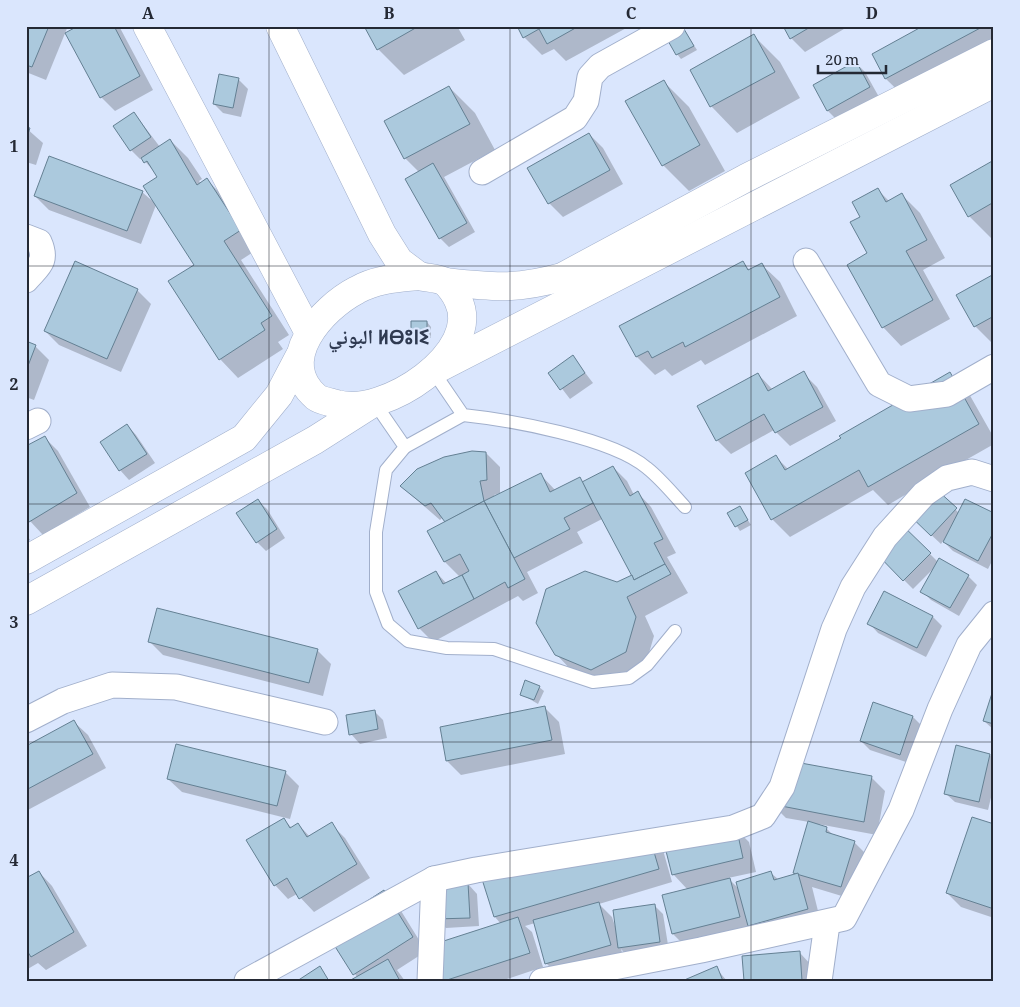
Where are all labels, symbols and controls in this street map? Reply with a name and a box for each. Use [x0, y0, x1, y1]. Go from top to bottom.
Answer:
text: A [142, 2, 155, 29]
text: B [383, 2, 395, 29]
text: C [626, 2, 637, 29]
text: D [866, 2, 878, 29]
scale bar [818, 42, 885, 74]
text: 20 m [825, 49, 859, 75]
text: 1 [10, 135, 19, 162]
district label: البوني ⵍⴱⵓⵏⵉ [328, 323, 430, 357]
text: 2 [10, 373, 19, 400]
text: 3 [10, 611, 19, 638]
text: 4 [10, 849, 19, 876]

